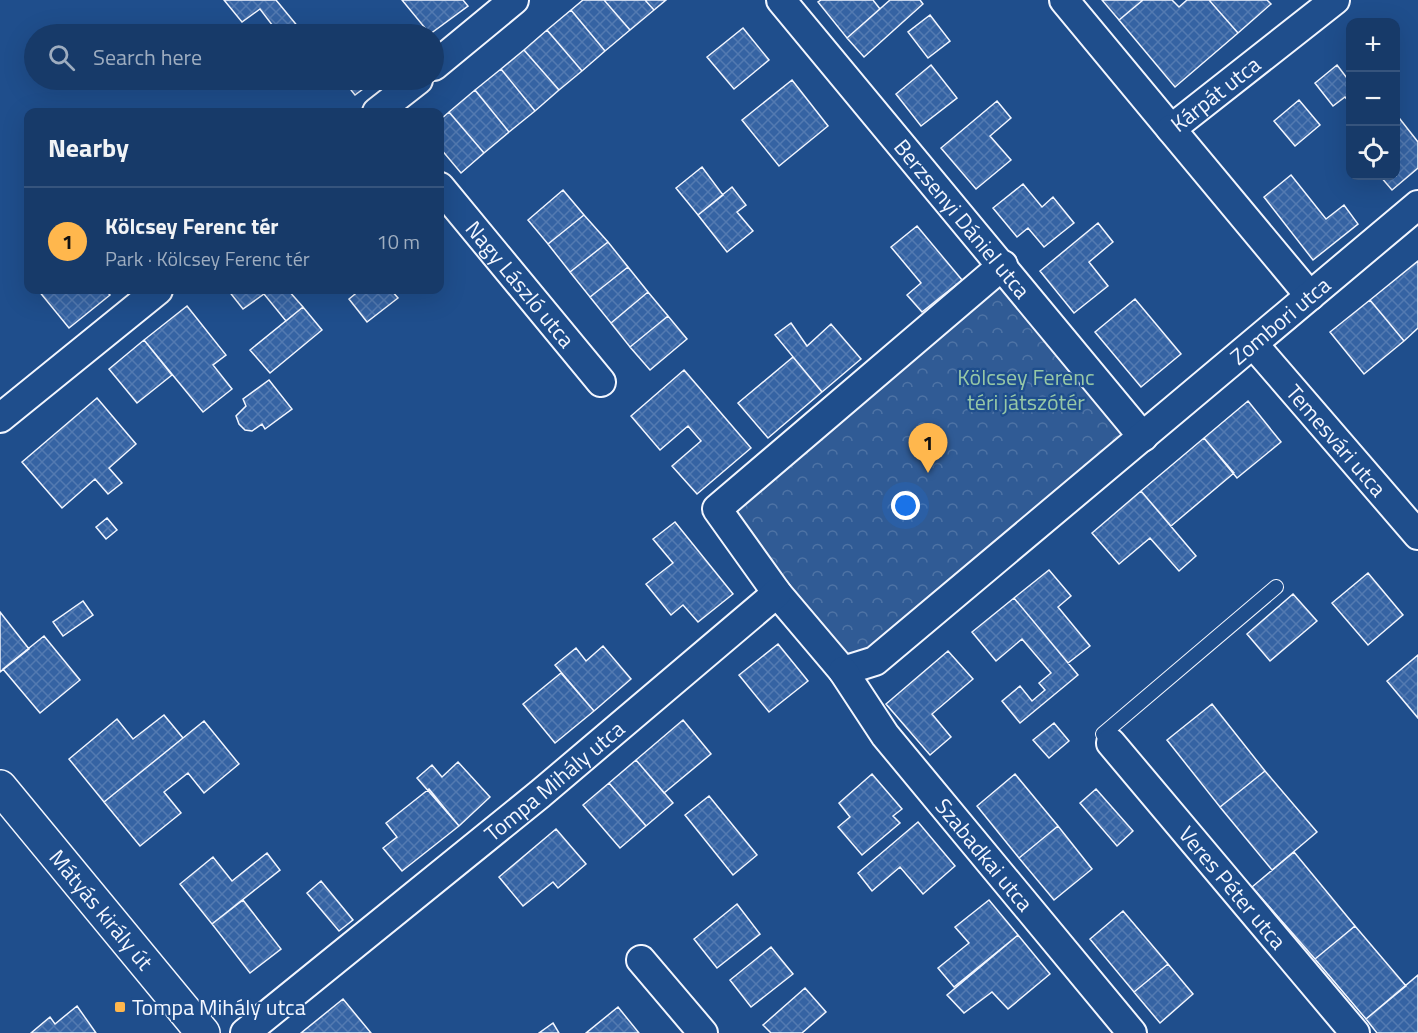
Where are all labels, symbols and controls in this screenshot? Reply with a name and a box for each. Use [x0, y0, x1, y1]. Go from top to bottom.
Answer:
map controls [1346, 18, 1400, 180]
button: + [1346, 18, 1400, 72]
search box [24, 24, 444, 90]
text: Search here [93, 40, 202, 74]
icon: search [45, 41, 78, 74]
street label: Kárpát utca [1163, 48, 1268, 140]
button: − [1346, 72, 1400, 126]
button: locate [1346, 126, 1400, 180]
text: Nearby [48, 128, 129, 167]
street label: Berzsenyi Dániel utca [886, 131, 1039, 306]
text: Kölcsey Ferenc tér [105, 209, 279, 243]
street label: Nagy László utca [457, 213, 583, 355]
text: 1 [62, 226, 73, 257]
text: 10 m [376, 226, 420, 257]
text: Park · Kölcsey Ferenc tér [105, 243, 310, 274]
street label: Zombori utca [1222, 268, 1338, 373]
park label: Kölcsey Ferenc téri játszótér [957, 360, 1095, 419]
street label: Temesvári utca [1278, 377, 1395, 504]
pin: 1 [908, 424, 948, 473]
your location [891, 491, 920, 520]
street label: Tompa Mihály utca [477, 712, 632, 850]
street label: Szabadkai utca [927, 791, 1041, 919]
street label: Veres Péter utca [1171, 818, 1295, 957]
street label: Mátyás király út [41, 842, 162, 978]
place label: Tompa Mihály utca [132, 990, 306, 1024]
marker: Tompa Mihály utca [113, 1000, 127, 1014]

